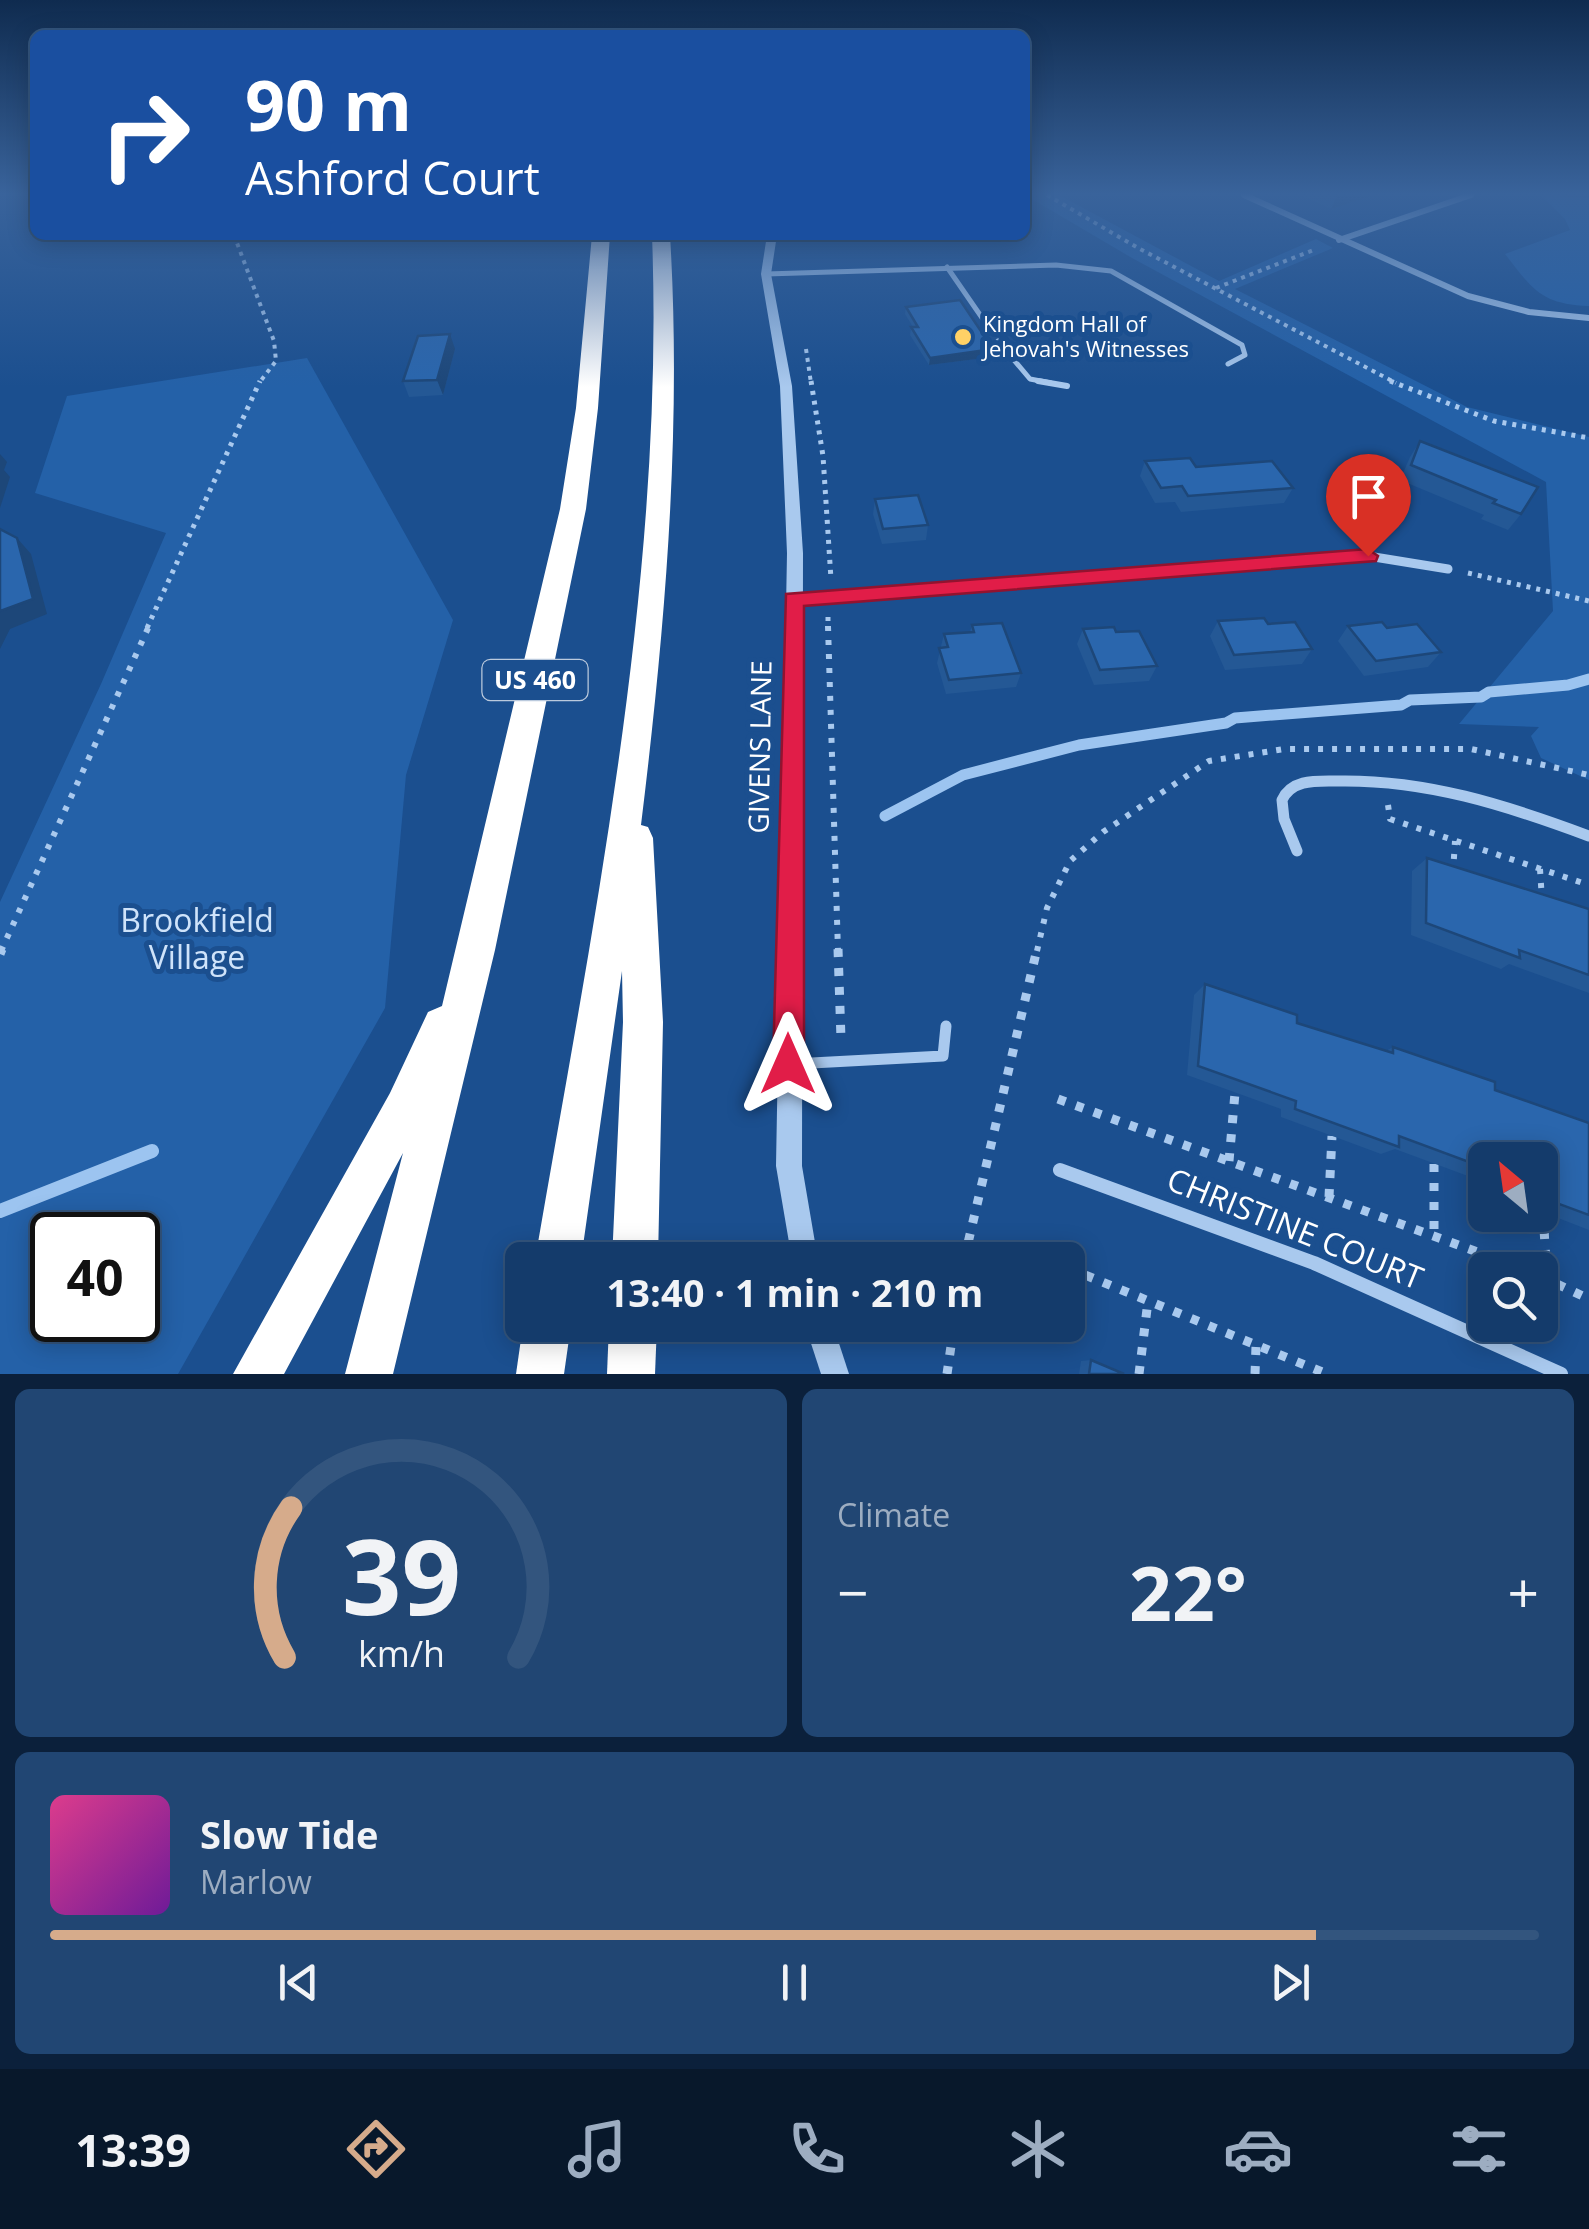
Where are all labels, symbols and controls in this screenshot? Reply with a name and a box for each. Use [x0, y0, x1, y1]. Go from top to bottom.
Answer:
text: 90 m [245, 56, 412, 152]
icon: right [80, 70, 210, 200]
text: Ashford Court [245, 147, 540, 208]
place label: Kingdom Hall of Jehovah's Witnesses [981, 308, 1189, 363]
marker: Kingdom Hall of Jehovah's Witnesses [952, 326, 974, 348]
pin [1326, 454, 1411, 557]
icon: arrive [1341, 469, 1396, 524]
road number: US 460 [482, 660, 588, 700]
street label: GIVENS LANE [738, 660, 780, 834]
park label: Brookfield Village [120, 898, 274, 978]
position arrow [736, 1012, 840, 1116]
north arrow [1468, 1142, 1558, 1232]
map controls [1468, 1142, 1558, 1342]
street label: CHRISTINE COURT [1161, 1157, 1430, 1299]
speed limit sign: 40 [30, 1212, 160, 1342]
button: search [1468, 1252, 1558, 1342]
text: 13:40 · 1 min · 210 m [607, 1266, 983, 1318]
text: Climate [837, 1493, 950, 1536]
text: 39 [342, 1504, 460, 1645]
text: 22° [1129, 1541, 1247, 1643]
text: − [837, 1554, 868, 1629]
text: + [1508, 1554, 1539, 1629]
text: km/h [358, 1629, 444, 1677]
text: Slow Tide [200, 1808, 379, 1860]
text: Marlow [200, 1860, 312, 1903]
icon: previous [271, 1955, 326, 2010]
icon: pause [767, 1955, 822, 2010]
icon: next [1263, 1955, 1318, 2010]
icon: directions [341, 2114, 411, 2184]
icon: music [562, 2114, 632, 2184]
icon: phone [782, 2114, 852, 2184]
icon: climate [1003, 2114, 1073, 2184]
icon: car [1223, 2114, 1293, 2184]
icon: filters [1444, 2114, 1514, 2184]
text: 13:39 [75, 2119, 191, 2180]

